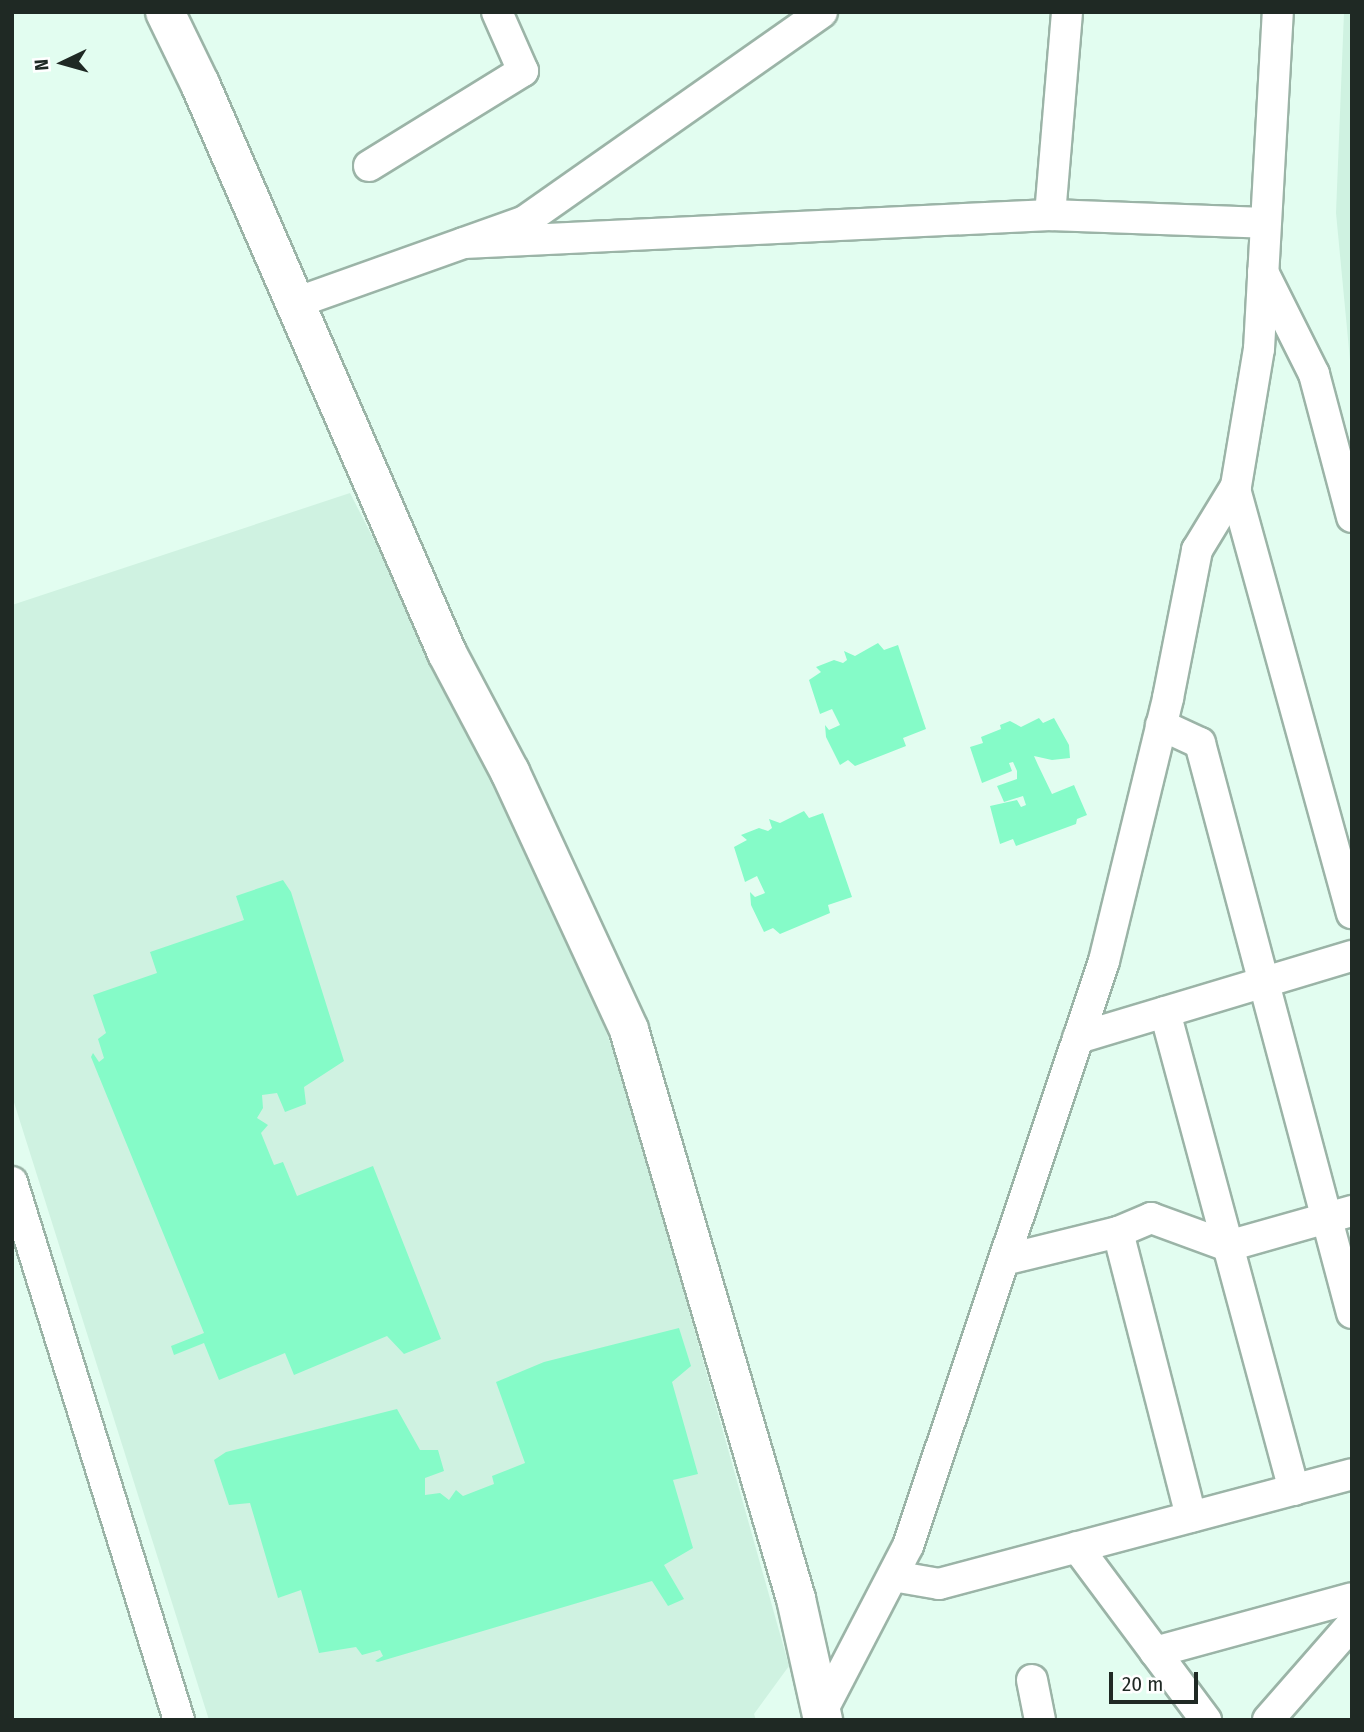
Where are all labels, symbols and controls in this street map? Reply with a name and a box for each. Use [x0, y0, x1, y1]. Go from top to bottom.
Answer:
north arrow [28, 28, 98, 98]
text: N [30, 58, 54, 72]
scale bar [1112, 1658, 1201, 1702]
text: 20 m [1122, 1671, 1163, 1697]

